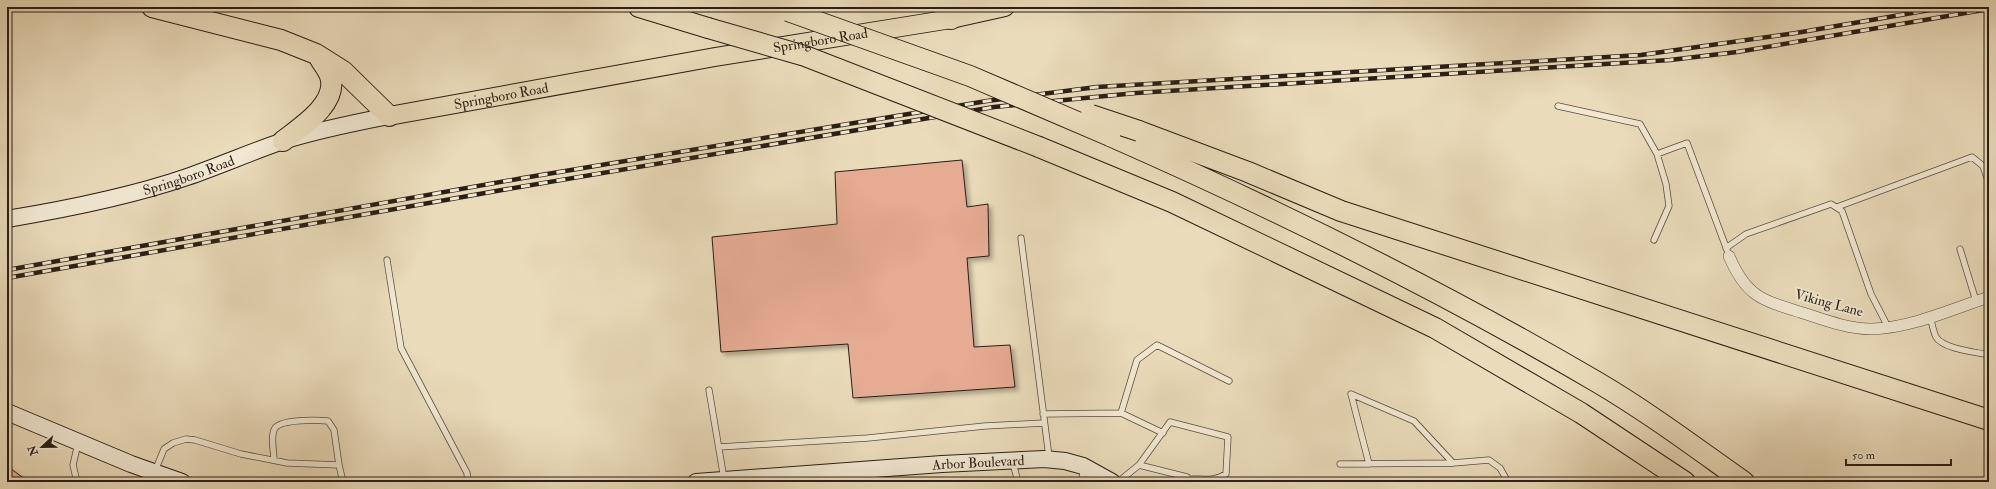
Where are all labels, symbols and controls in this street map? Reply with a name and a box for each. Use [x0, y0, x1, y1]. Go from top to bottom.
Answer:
street label: Springboro Road [772, 24, 869, 56]
street label: Springboro Road [453, 79, 550, 113]
street label: Springboro Road [141, 152, 237, 199]
street label: Viking Lane [1793, 286, 1865, 320]
north arrow [22, 427, 62, 467]
scale bar [1846, 441, 1951, 467]
text: N [25, 442, 41, 458]
text: 50 m [1852, 448, 1876, 463]
street label: Arbor Boulevard [931, 451, 1025, 473]

